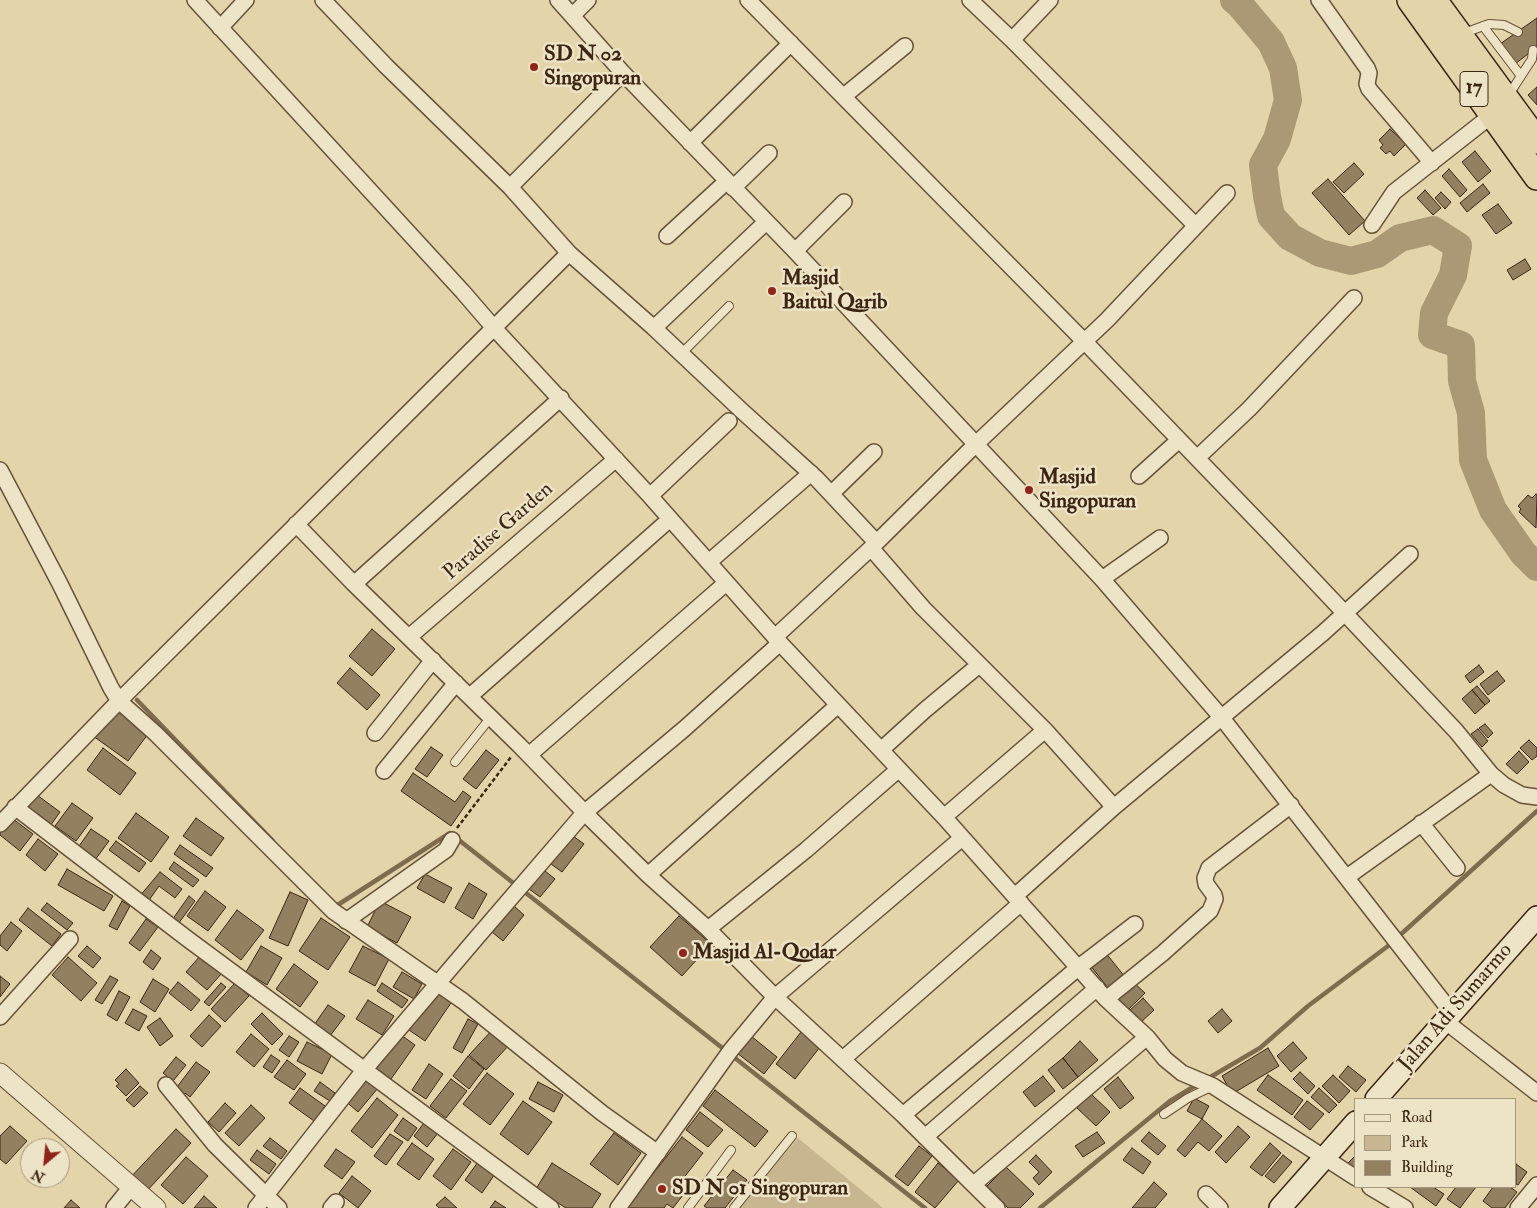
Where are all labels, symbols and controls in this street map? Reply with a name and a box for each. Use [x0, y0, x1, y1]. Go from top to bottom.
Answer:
place label: SD N 02 Singopuran [544, 42, 641, 92]
marker: SD N 02 Singopuran [528, 61, 540, 73]
road number: 17 [1460, 72, 1488, 106]
place label: Masjid Baitul Qarib [782, 266, 887, 316]
marker: Masjid Baitul Qarib [766, 285, 778, 297]
place label: Masjid Singopuran [1039, 465, 1136, 515]
street label: Paradise Garden [439, 478, 559, 586]
marker: Masjid Singopuran [1023, 484, 1035, 496]
street label: Jalan Adi Sumarmo [1394, 939, 1518, 1077]
place label: Masjid Al-Qodar [693, 940, 836, 966]
marker: Masjid Al-Qodar [677, 947, 689, 959]
legend [1354, 1098, 1517, 1188]
text: Road [1401, 1108, 1432, 1127]
text: Park [1401, 1133, 1428, 1152]
north arrow [20, 1138, 70, 1188]
text: Building [1401, 1158, 1453, 1177]
text: N [29, 1165, 48, 1186]
place label: SD N 01 Singopuran [672, 1176, 848, 1202]
marker: SD N 01 Singopuran [656, 1183, 668, 1195]

